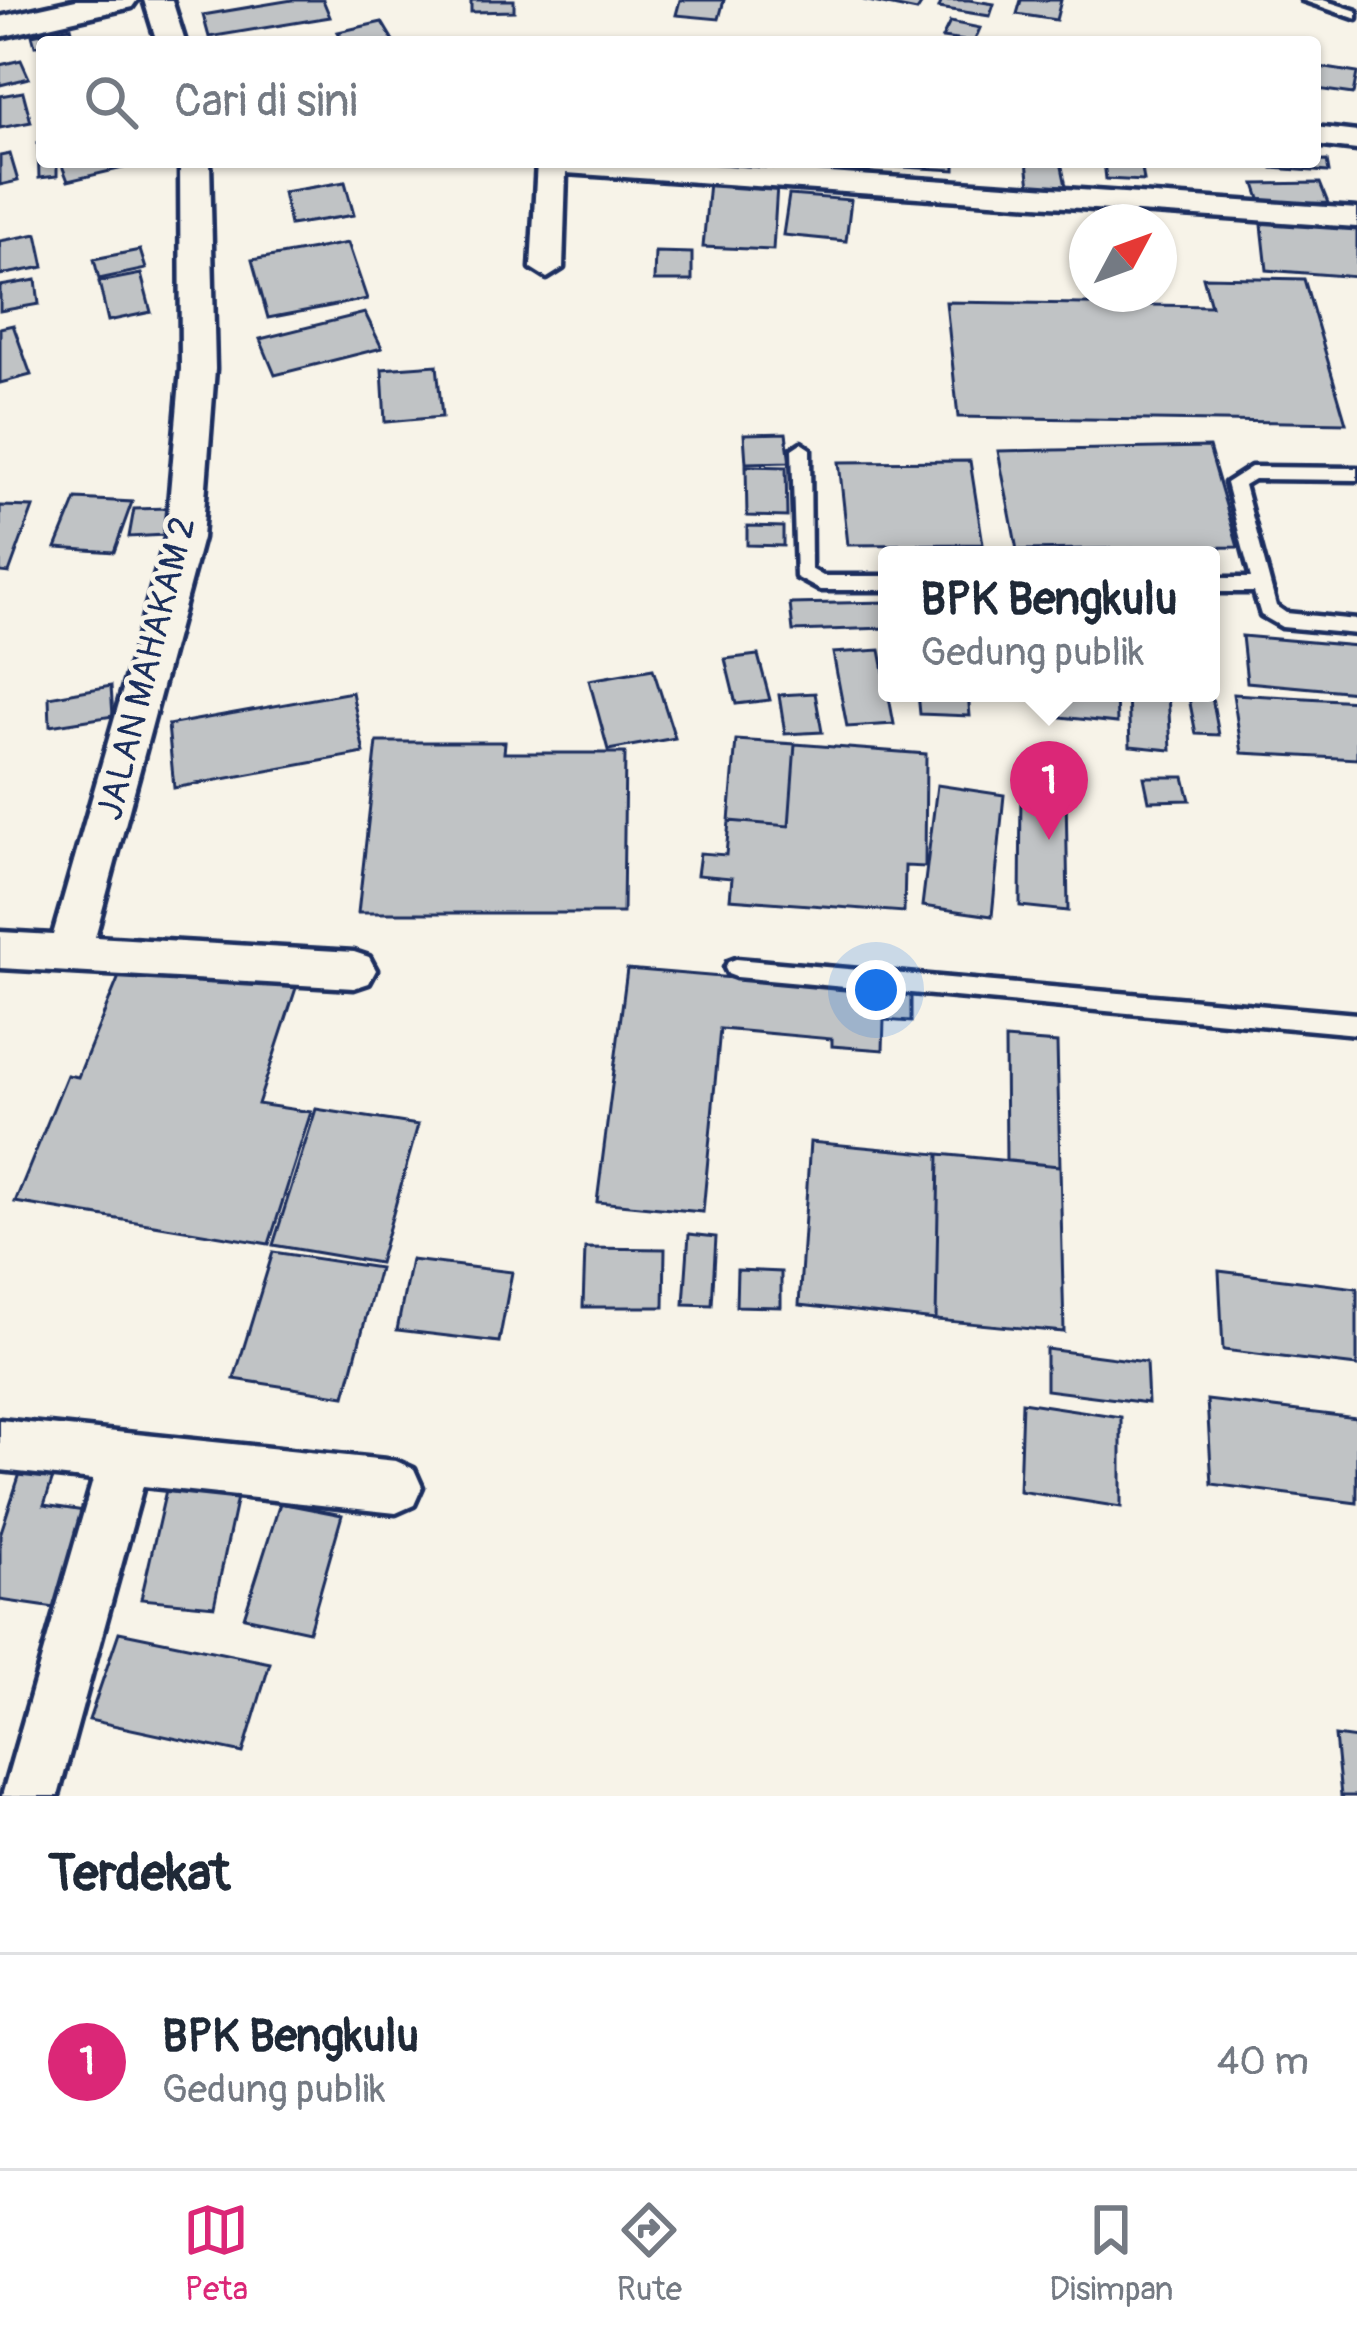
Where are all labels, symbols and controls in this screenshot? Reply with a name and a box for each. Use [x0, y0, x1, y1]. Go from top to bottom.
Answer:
search box [36, 36, 1321, 168]
icon: search [78, 69, 144, 135]
text: Cari di sini [174, 74, 358, 130]
north arrow [1069, 204, 1177, 312]
street label: JALAN MAHAKAM 2 [87, 512, 206, 825]
popup [878, 546, 1220, 702]
text: BPK Bengkulu [921, 572, 1177, 628]
text: Gedung publik [921, 628, 1144, 677]
pin: 1 [1010, 741, 1088, 840]
your location [846, 960, 906, 1020]
text: Terdekat [48, 1842, 230, 1906]
text: BPK Bengkulu [162, 2009, 419, 2065]
text: 1 [79, 2037, 95, 2086]
text: 40 m [1217, 2037, 1309, 2086]
text: Gedung publik [162, 2065, 386, 2114]
tab: Peta [183, 2197, 249, 2310]
tab: Rute [616, 2197, 682, 2310]
tab: Disimpan [1049, 2197, 1174, 2310]

